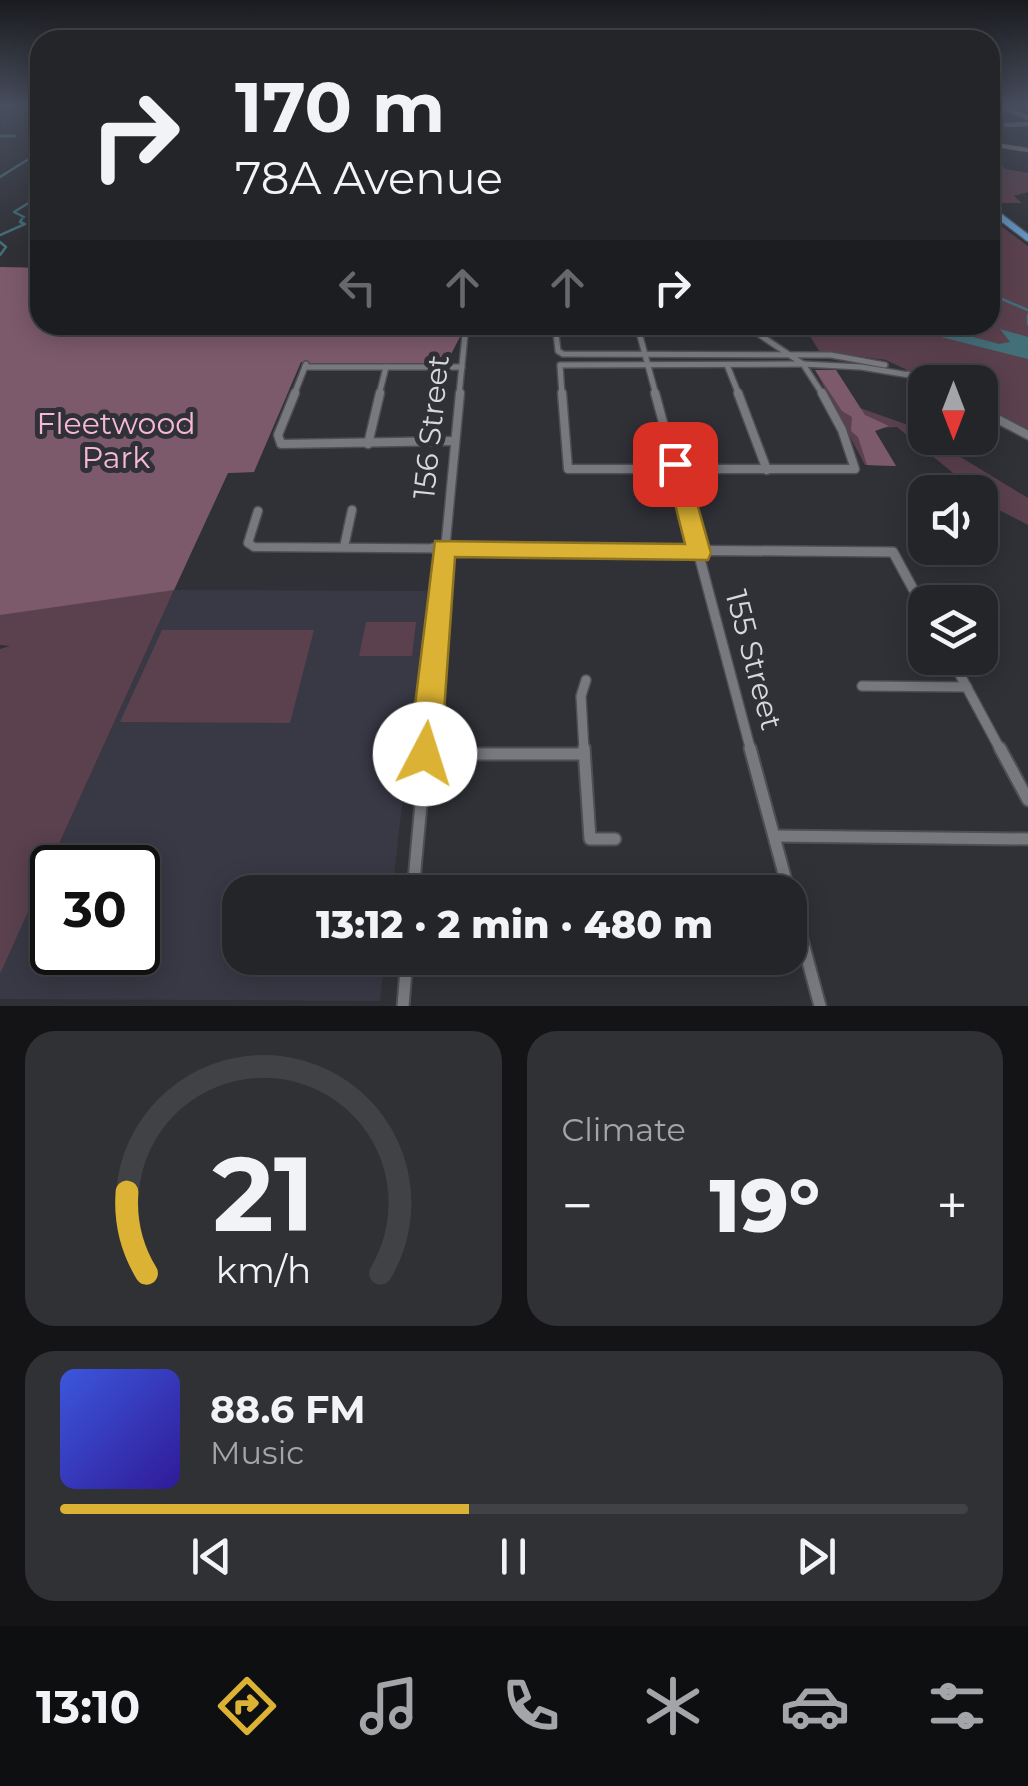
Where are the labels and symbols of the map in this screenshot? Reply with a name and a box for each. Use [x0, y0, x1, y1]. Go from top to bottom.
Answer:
street label: 156 Street [405, 353, 457, 501]
north arrow [908, 365, 998, 455]
park label: Fleetwood Park [36, 405, 196, 476]
pin [633, 422, 718, 507]
street label: 155 Street [718, 586, 790, 734]
position arrow [373, 702, 477, 806]
speed limit sign: 30 [30, 845, 160, 975]

